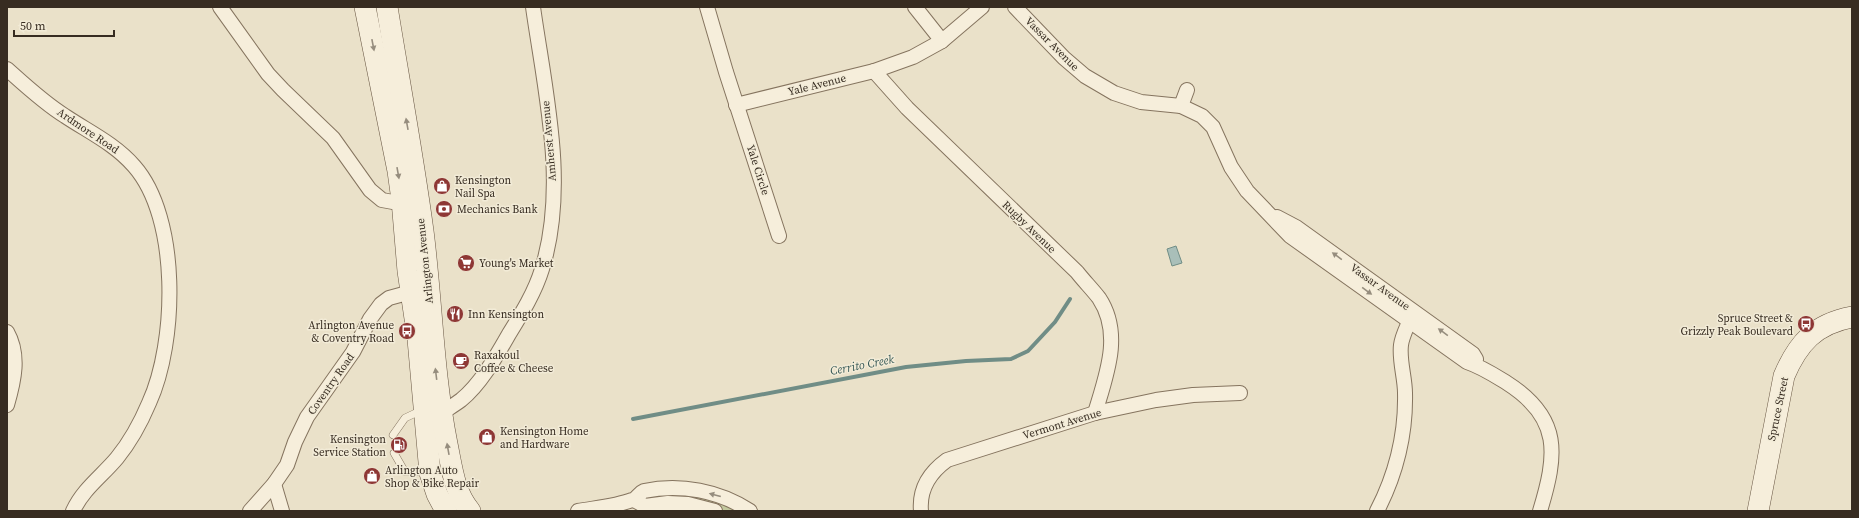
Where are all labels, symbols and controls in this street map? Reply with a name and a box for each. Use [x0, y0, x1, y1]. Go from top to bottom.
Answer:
scale bar [14, 12, 114, 38]
street label: Vassar Avenue [1022, 14, 1083, 75]
text: 50 m [20, 18, 46, 34]
one-way arrow [370, 39, 376, 51]
street label: Yale Avenue [786, 70, 848, 99]
street label: Amherst Avenue [538, 100, 560, 182]
street label: Ardmore Road [54, 105, 123, 158]
one-way arrow [403, 118, 409, 130]
street label: Yale Circle [743, 143, 773, 197]
one-way arrow [395, 167, 401, 179]
place label: Kensington Nail Spa [455, 173, 511, 201]
shop icon: Kensington Nail Spa [432, 176, 452, 196]
street label: Rugby Avenue [999, 197, 1059, 257]
bank icon: Mechanics Bank [434, 199, 454, 219]
place label: Mechanics Bank [457, 202, 538, 217]
street label: Arlington Avenue [413, 217, 437, 304]
one-way arrow [1332, 252, 1343, 260]
supermarket icon: Young's Market [456, 253, 476, 273]
place label: Young's Market [479, 256, 554, 271]
street label: Vassar Avenue [1347, 260, 1413, 314]
one-way arrow [1361, 287, 1372, 295]
restaurant icon: Inn Kensington [445, 304, 465, 324]
place label: Inn Kensington [468, 307, 544, 322]
place label: Spruce Street & Grizzly Peak Boulevard [1680, 311, 1794, 339]
bus stop icon: Spruce Street & Grizzly Peak Boulevard [1796, 314, 1816, 334]
place label: Arlington Avenue & Coventry Road [308, 318, 395, 346]
bus stop icon: Arlington Avenue & Coventry Road [397, 321, 417, 341]
one-way arrow [1437, 328, 1448, 336]
place label: Raxakoul Coffee & Cheese [474, 348, 554, 376]
street label: Coventry Road [304, 350, 358, 418]
cafe icon: Raxakoul Coffee & Cheese [451, 351, 471, 371]
water label: Cerrito Creek [829, 351, 896, 379]
one-way arrow [433, 368, 440, 380]
street label: Spruce Street [1764, 375, 1792, 442]
street label: Vermont Avenue [1021, 405, 1104, 443]
place label: Kensington Home and Hardware [500, 424, 589, 452]
shop icon: Kensington Home and Hardware [477, 427, 497, 447]
place label: Kensington Service Station [313, 432, 386, 460]
fuel station icon: Kensington Service Station [389, 435, 409, 455]
one-way arrow [445, 443, 451, 455]
place label: Arlington Auto Shop & Bike Repair [385, 463, 480, 491]
shop icon: Arlington Auto Shop & Bike Repair [362, 466, 382, 486]
one-way arrow [708, 491, 721, 497]

